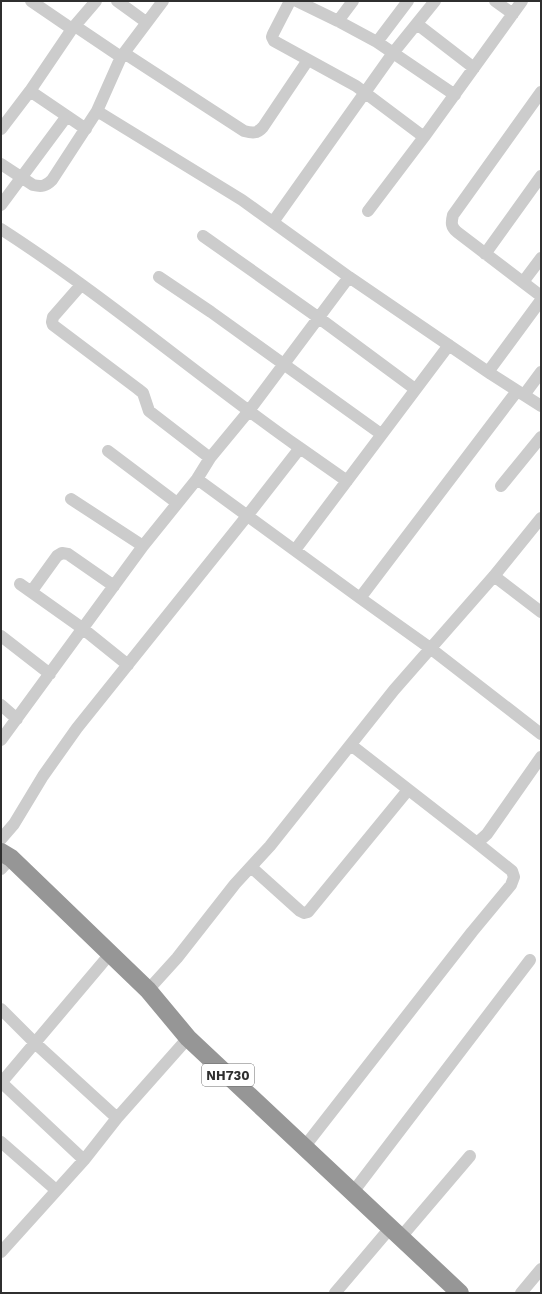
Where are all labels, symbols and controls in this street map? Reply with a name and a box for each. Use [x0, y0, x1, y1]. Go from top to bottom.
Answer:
road number: NH730 [202, 1064, 254, 1086]

